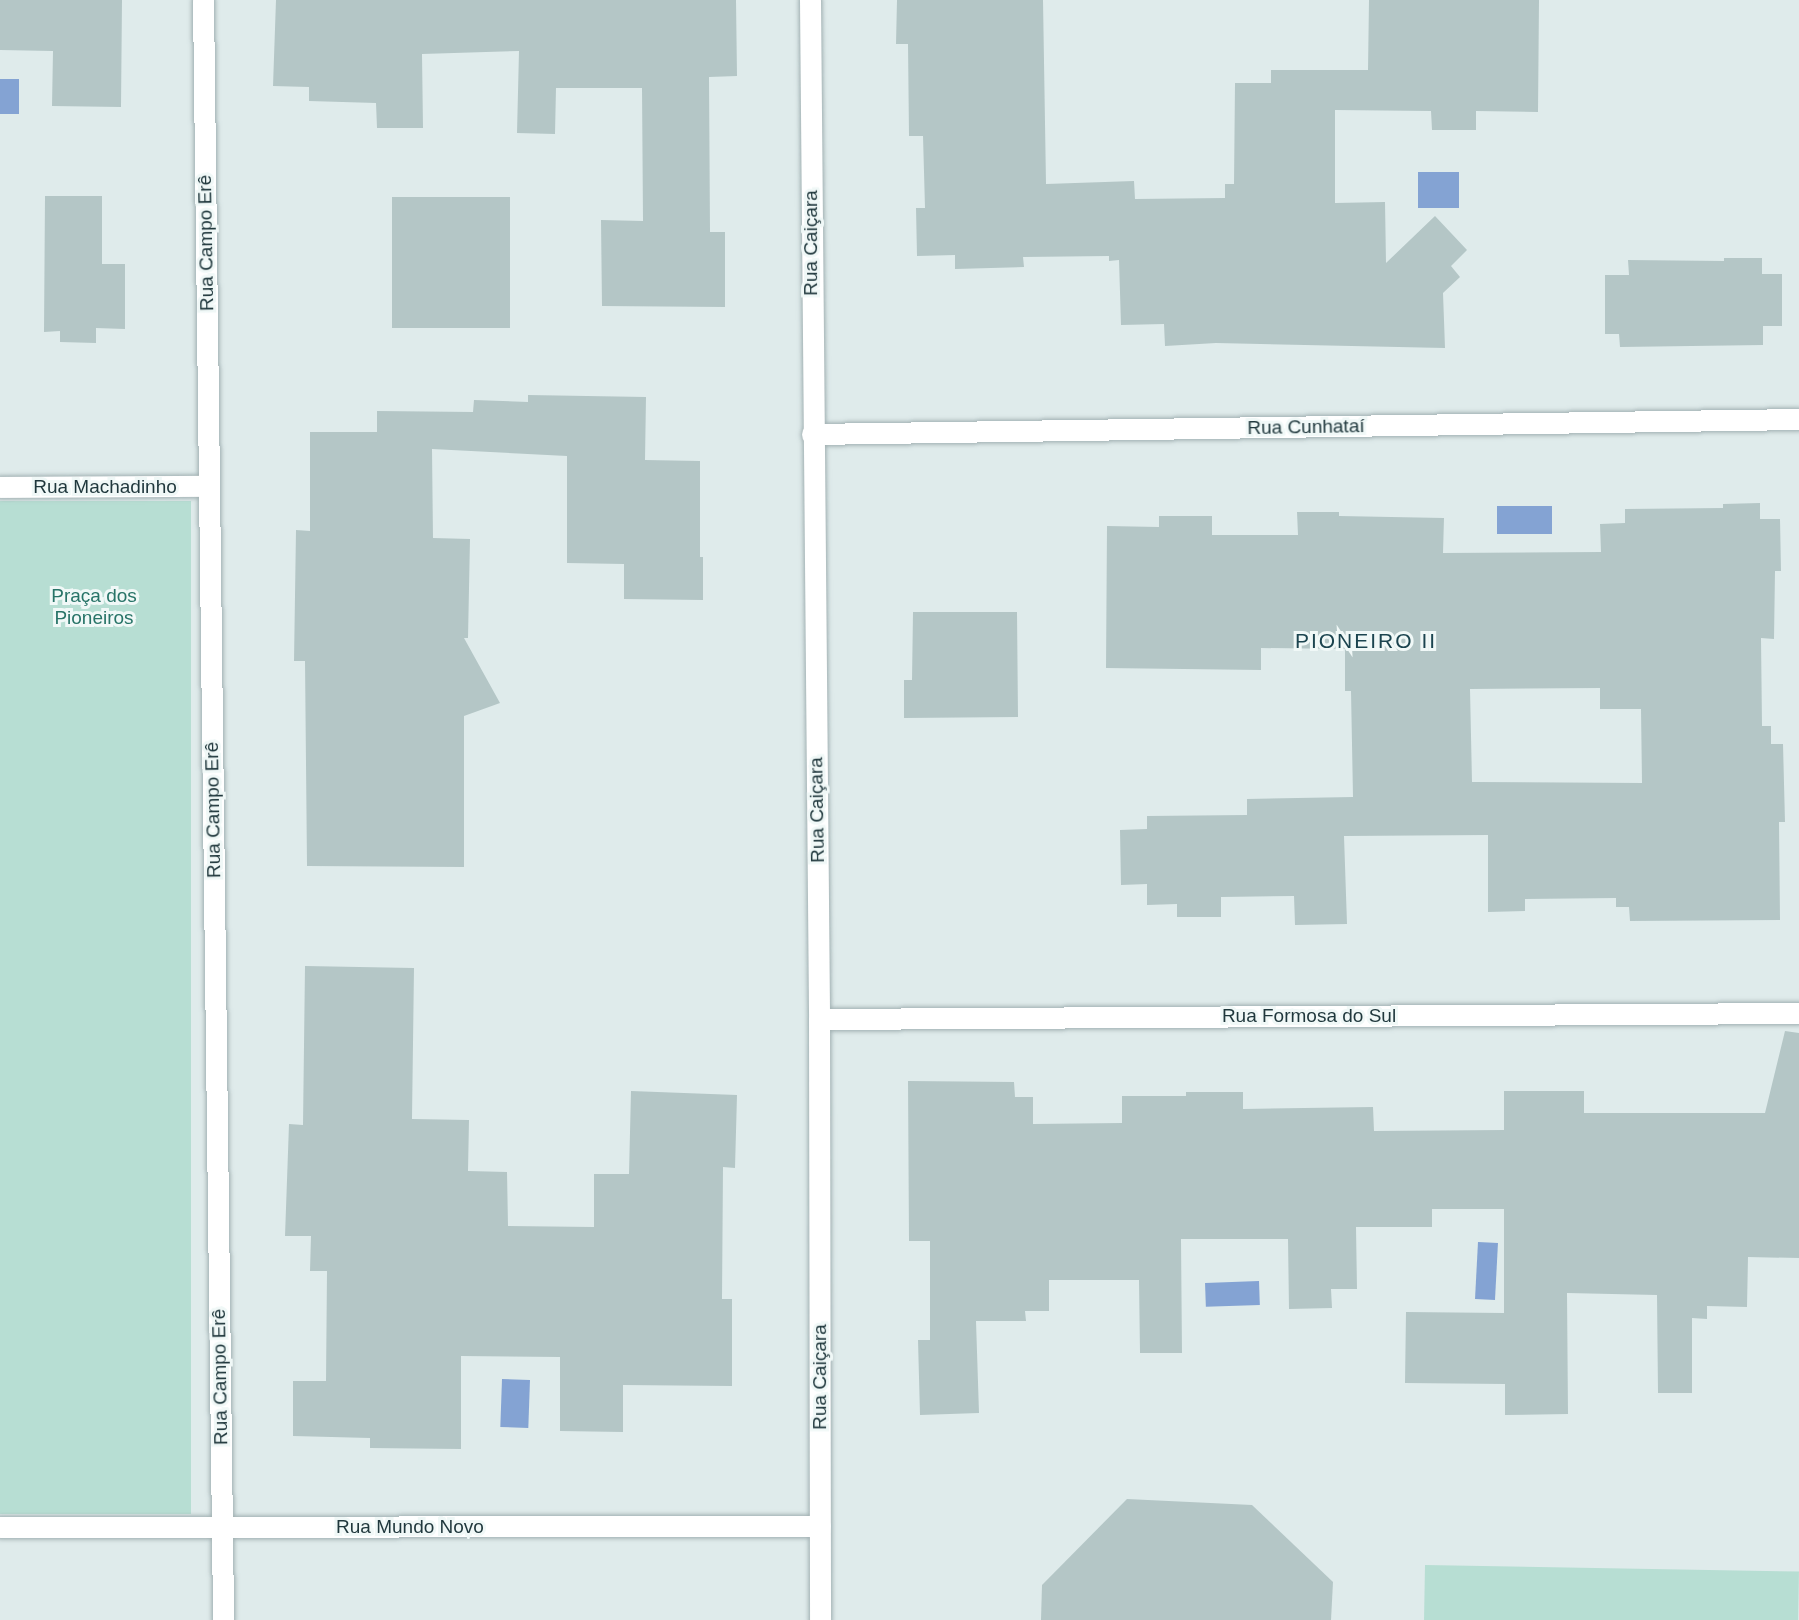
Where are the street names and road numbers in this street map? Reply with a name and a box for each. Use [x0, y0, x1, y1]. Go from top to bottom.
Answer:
street label: Rua Campo Erê [193, 175, 219, 311]
street label: Rua Caiçara [800, 190, 822, 296]
street label: Rua Cunhataí [1247, 415, 1365, 439]
street label: Rua Machadinho [33, 476, 177, 498]
street label: Rua Campo Erê [200, 742, 226, 878]
street label: Rua Caiçara [805, 757, 829, 863]
street label: Rua Formosa do Sul [1222, 1005, 1396, 1027]
street label: Rua Campo Erê [207, 1309, 233, 1445]
street label: Rua Caiçara [809, 1324, 831, 1430]
street label: Rua Mundo Novo [336, 1516, 484, 1538]

